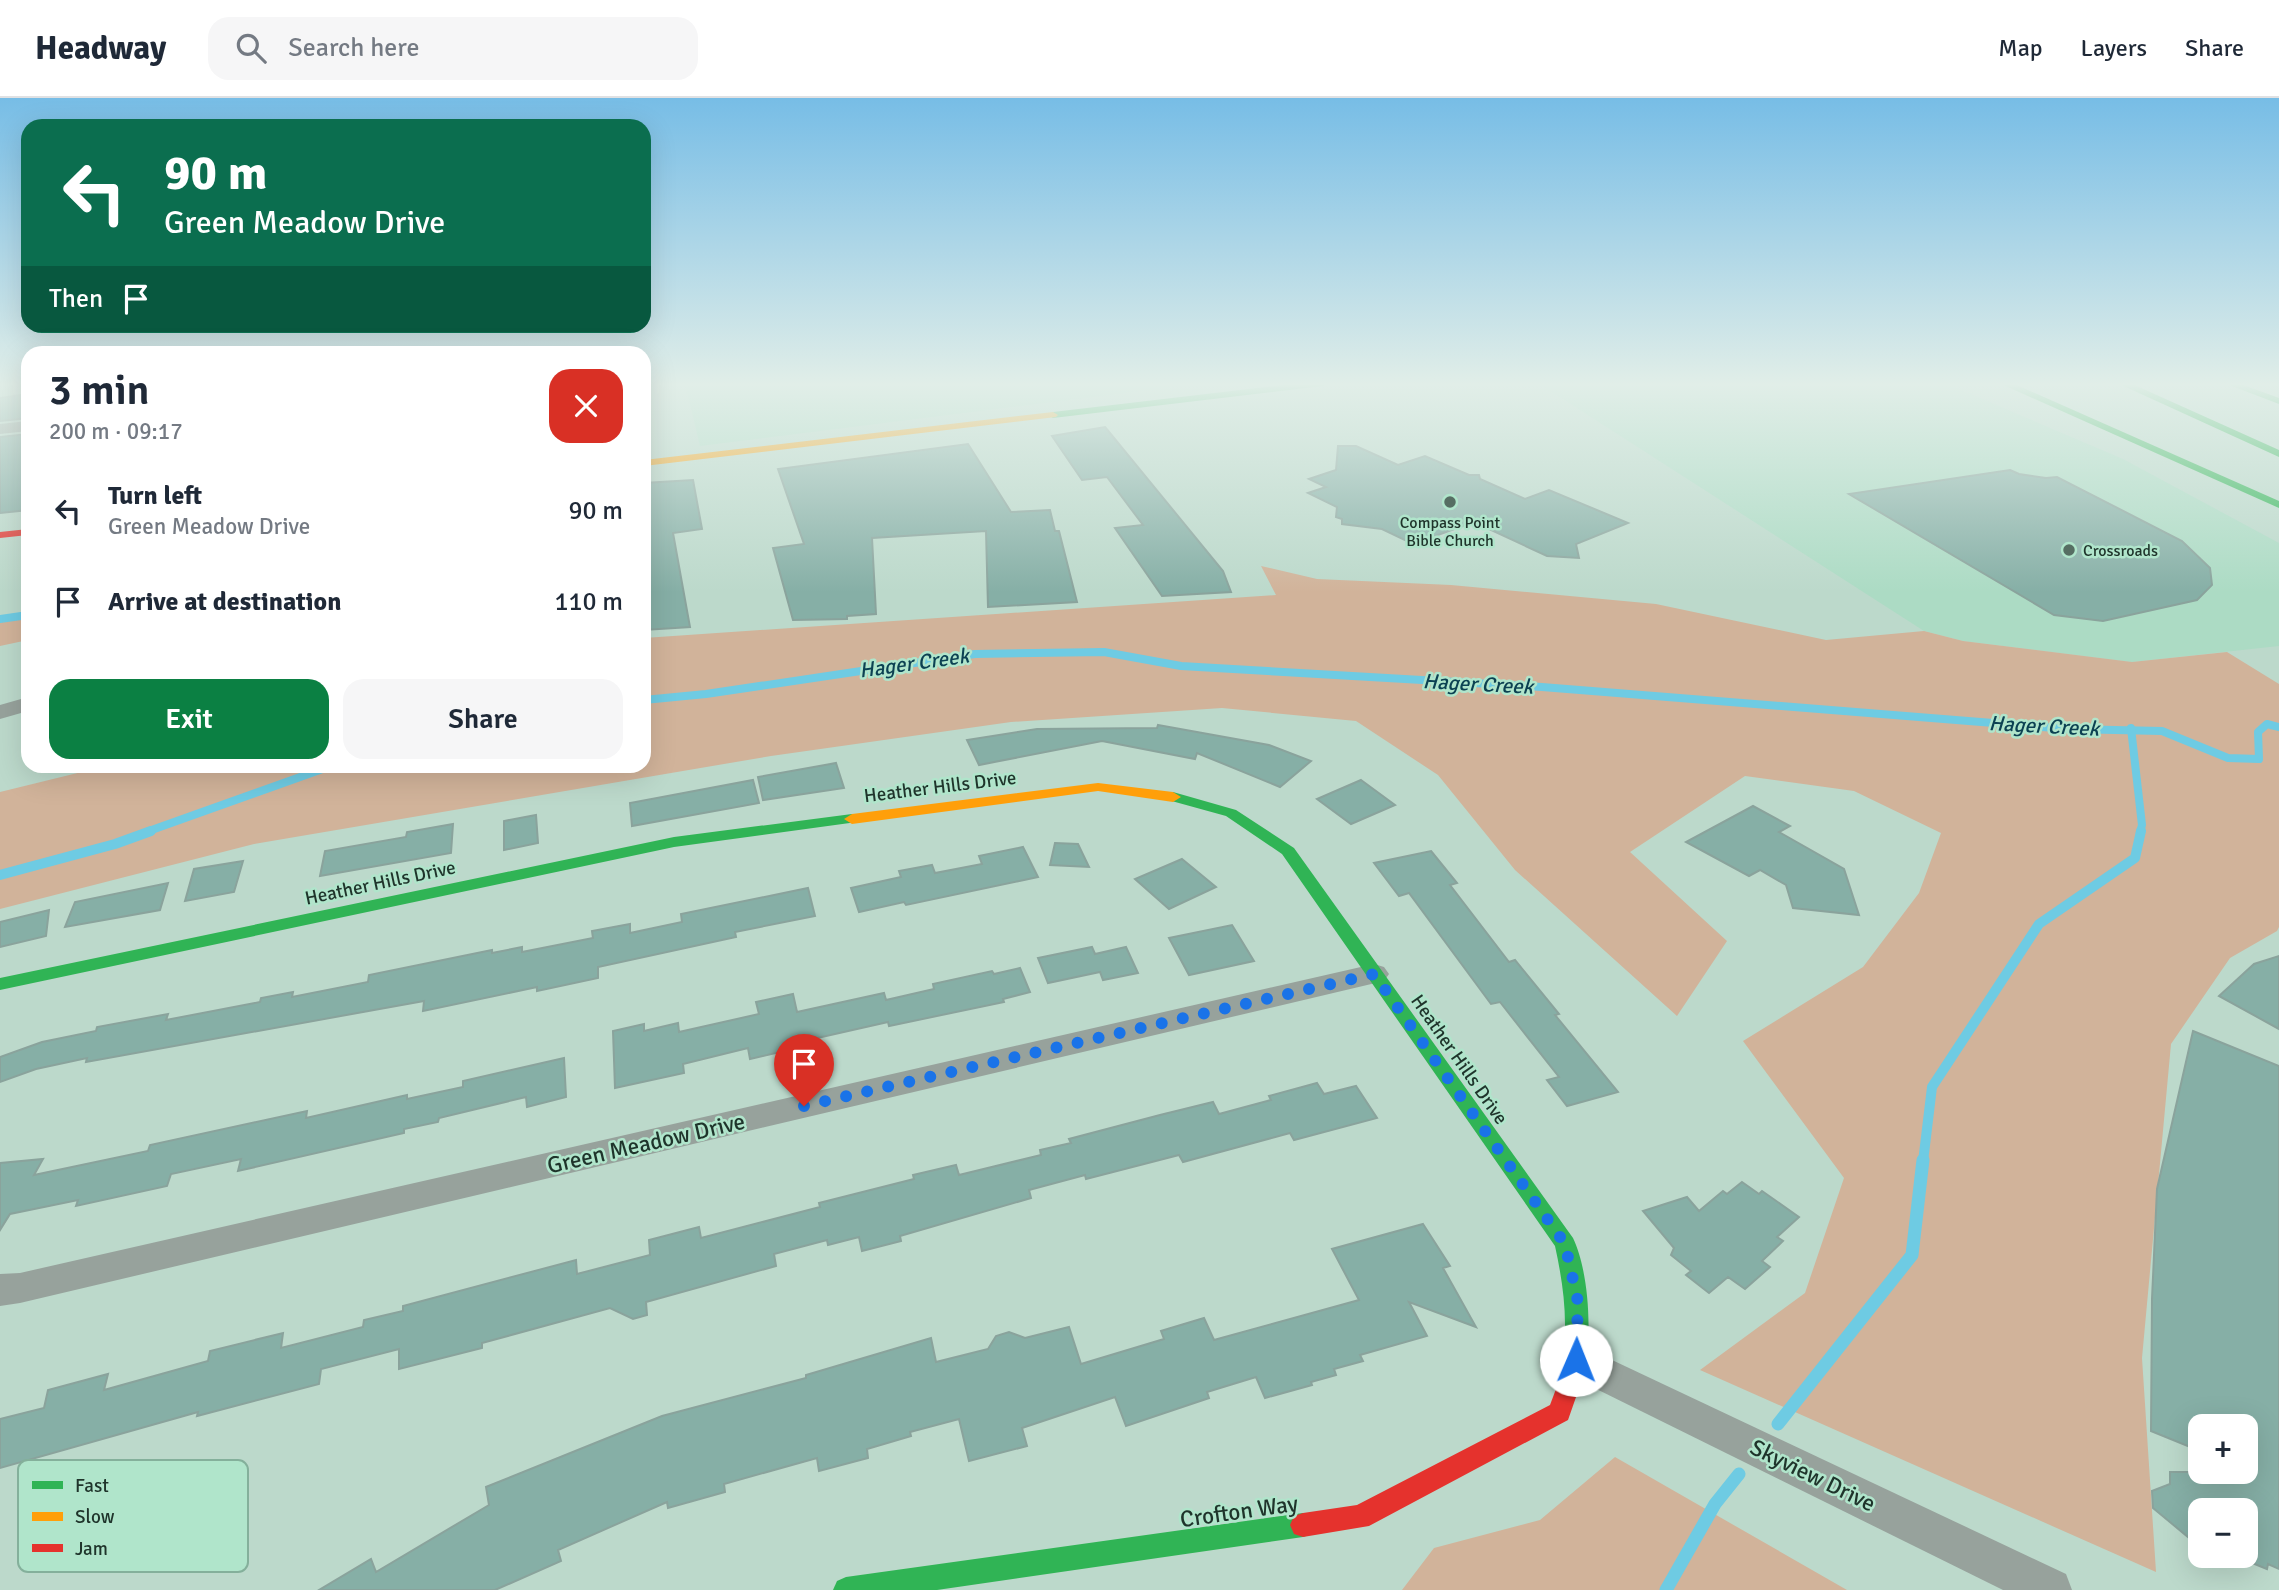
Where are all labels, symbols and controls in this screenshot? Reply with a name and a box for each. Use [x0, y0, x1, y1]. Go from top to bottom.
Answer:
search box [208, 17, 698, 80]
text: Headway [35, 28, 166, 69]
icon: search [232, 29, 270, 67]
text: Search here [288, 32, 419, 64]
text: Map [1998, 33, 2043, 63]
text: Layers [2081, 33, 2147, 63]
text: Share [2185, 33, 2244, 63]
text: 90 m [164, 143, 267, 203]
icon: left [49, 147, 140, 238]
text: Green Meadow Drive [164, 203, 445, 242]
icon: arrive [117, 280, 155, 318]
text: Then [49, 283, 103, 315]
text: 3 min [49, 365, 150, 416]
button: close [549, 369, 623, 443]
text: 200 m · 09:17 [49, 417, 183, 446]
text: Turn left [108, 480, 202, 512]
icon: left [49, 492, 87, 530]
marker: Compass Point Bible Church [1442, 494, 1458, 510]
text: 90 m [568, 495, 623, 527]
text: Green Meadow Drive [108, 512, 310, 541]
place label: Compass Point Bible Church [1400, 513, 1501, 551]
place label: Crossroads [2083, 541, 2158, 561]
marker: Crossroads [2061, 542, 2077, 558]
icon: arrive [49, 583, 87, 621]
text: Arrive at destination [108, 586, 341, 618]
text: 110 m [554, 586, 623, 618]
water label: Hager Creek [858, 642, 973, 684]
water label: Hager Creek [1422, 668, 1536, 700]
button: Exit [49, 679, 329, 759]
button: Share [343, 679, 623, 759]
water label: Hager Creek [1988, 710, 2102, 742]
street label: Heather Hills Drive [863, 766, 1018, 808]
street label: Heather Hills Drive [303, 855, 458, 911]
street label: Heather Hills Drive [1405, 990, 1513, 1129]
pin [774, 1034, 834, 1106]
icon: arrive [785, 1045, 823, 1083]
street label: Green Meadow Drive [544, 1107, 748, 1180]
position arrow [1539, 1323, 1613, 1397]
map controls [2188, 1414, 2258, 1568]
button: + [2188, 1414, 2258, 1484]
street label: Skyview Drive [1745, 1433, 1880, 1518]
legend [18, 1460, 248, 1572]
text: Fast [75, 1474, 109, 1498]
street label: Crofton Way [1178, 1489, 1300, 1534]
button: − [2188, 1498, 2258, 1568]
text: Slow [75, 1505, 115, 1529]
text: Jam [75, 1537, 108, 1561]

